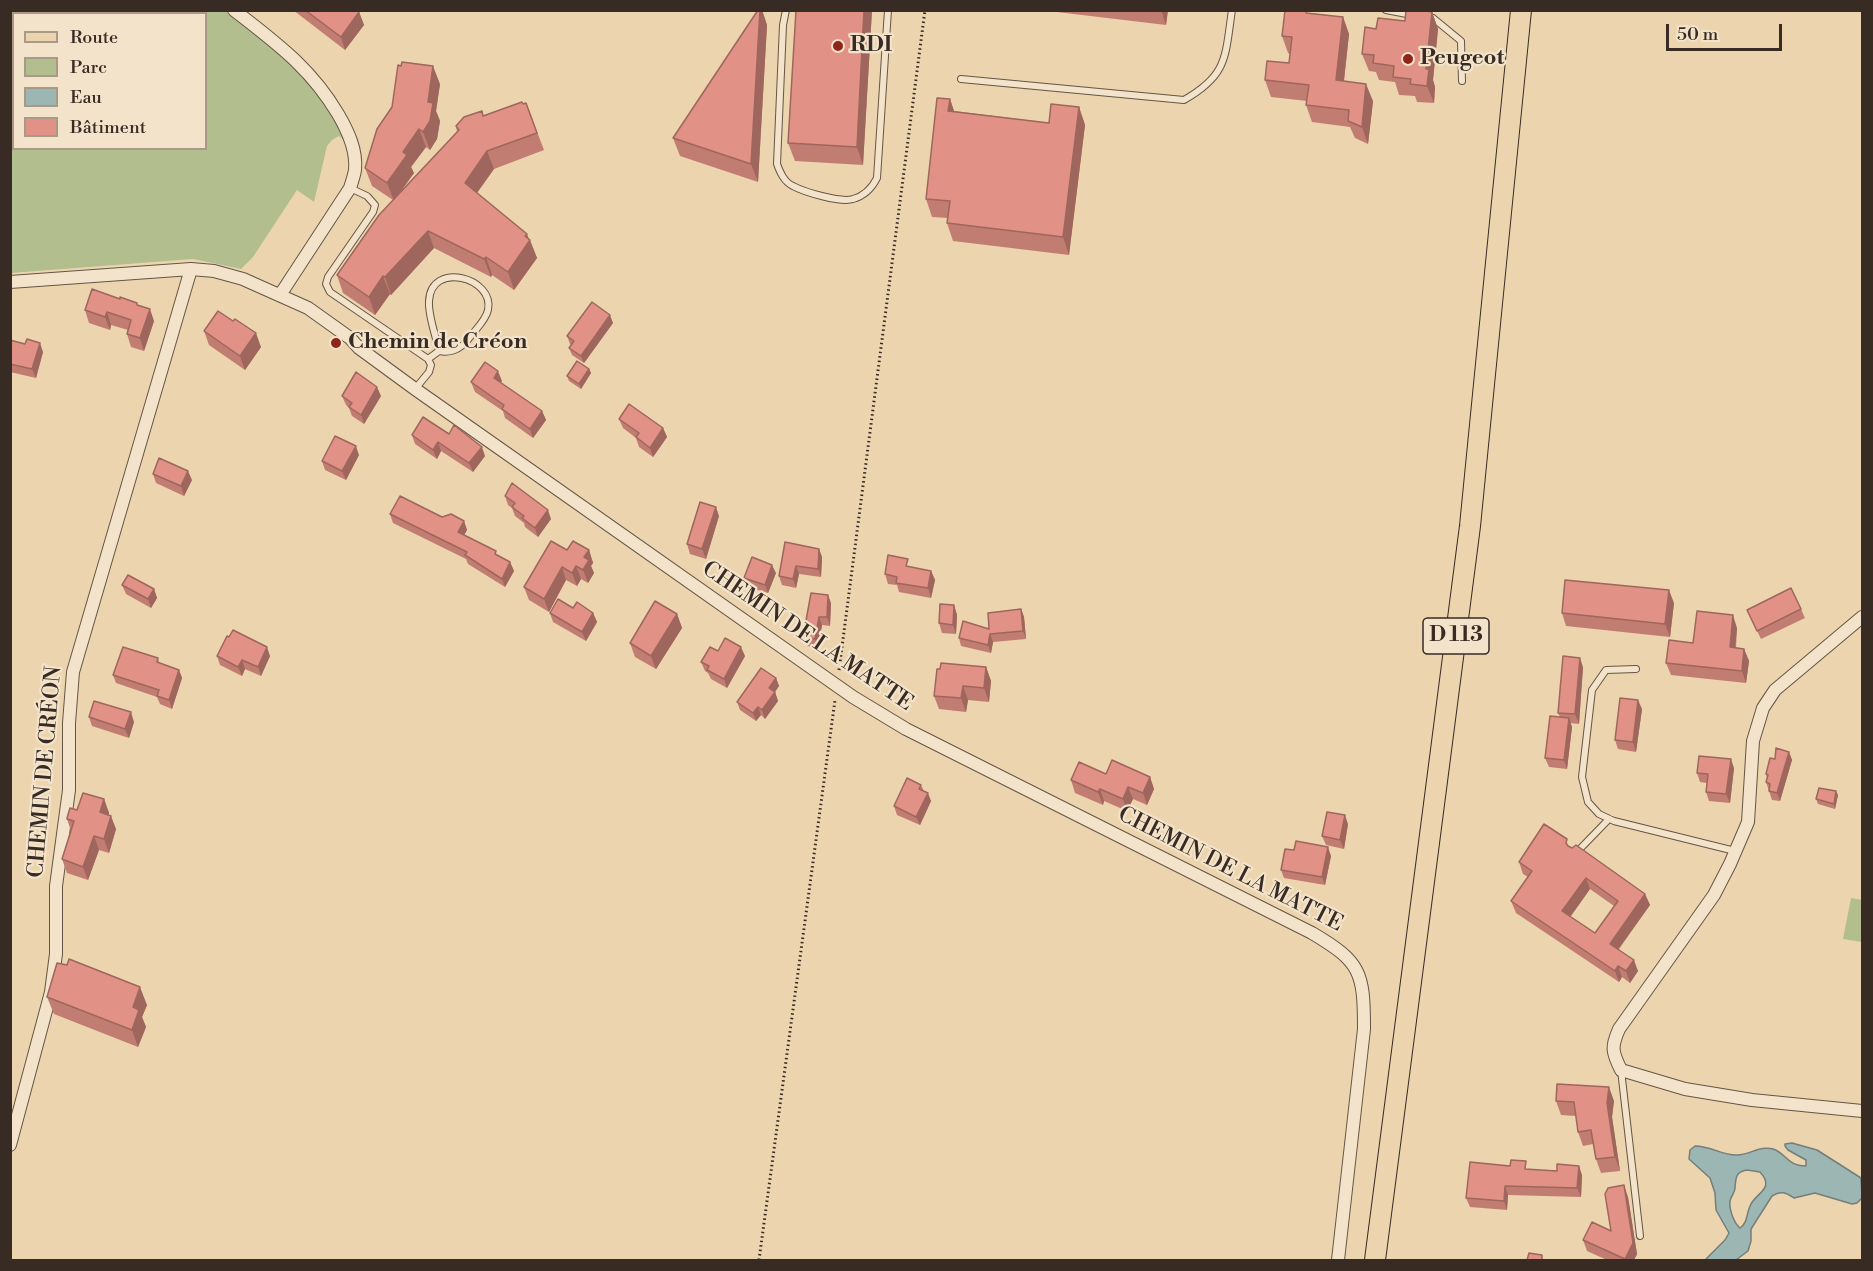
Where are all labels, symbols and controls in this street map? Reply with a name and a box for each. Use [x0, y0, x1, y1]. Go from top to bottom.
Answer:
legend [12, 12, 207, 150]
scale bar [1669, 12, 1784, 50]
text: 50 m [1677, 23, 1718, 46]
text: Route [70, 26, 118, 49]
place label: RDI [850, 33, 892, 59]
marker: RDI [831, 39, 845, 53]
place label: Peugeot [1420, 46, 1504, 72]
marker: Peugeot [1401, 52, 1415, 66]
text: Parc [70, 56, 107, 79]
text: Eau [70, 86, 102, 109]
text: Bâtiment [70, 116, 146, 139]
place label: Chemin de Créon [348, 330, 527, 356]
marker: Chemin de Créon [329, 336, 343, 350]
street label: CHEMIN DE LA MATTE [696, 556, 918, 718]
road number: D 113 [1423, 618, 1489, 654]
street label: CHEMIN DE CRÉON [24, 665, 68, 879]
street label: CHEMIN DE LA MATTE [1113, 802, 1347, 938]

